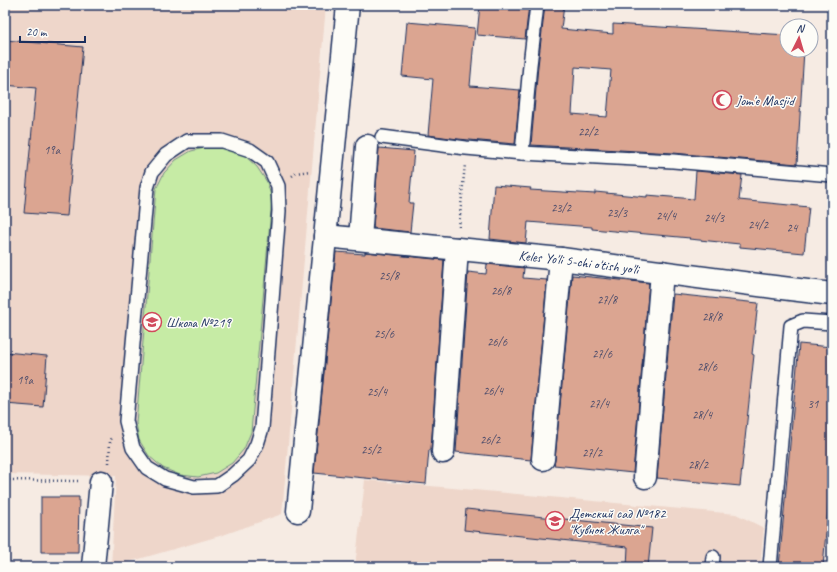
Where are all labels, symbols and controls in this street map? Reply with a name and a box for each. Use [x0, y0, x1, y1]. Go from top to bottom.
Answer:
scale bar [20, 18, 85, 44]
north arrow [779, 18, 819, 58]
text: N [796, 21, 806, 35]
text: 20 m [26, 24, 48, 40]
mosque icon: Jom'e Masjid [711, 89, 733, 111]
place label: Jom'e Masjid [735, 92, 796, 109]
house number: 22/2 [578, 124, 600, 140]
house number: 19a [44, 142, 61, 158]
house number: 23/2 [551, 200, 573, 216]
house number: 23/3 [607, 205, 629, 221]
house number: 24/4 [656, 208, 678, 224]
house number: 24/3 [704, 210, 726, 226]
house number: 24/2 [748, 217, 770, 233]
house number: 24 [787, 220, 799, 236]
street label: Keles Yo'li 5-chi o'tish yo'li [518, 246, 642, 278]
house number: 25/8 [379, 268, 401, 284]
house number: 26/8 [491, 283, 513, 299]
house number: 27/8 [597, 292, 619, 308]
house number: 28/8 [702, 309, 724, 325]
school or university icon: Школа №219 [141, 311, 163, 333]
place label: Школа №219 [166, 314, 232, 331]
house number: 25/6 [374, 326, 395, 342]
house number: 26/6 [487, 334, 508, 350]
house number: 27/6 [592, 346, 613, 362]
house number: 28/6 [697, 359, 718, 375]
house number: 19a [17, 372, 34, 388]
house number: 26/4 [483, 383, 505, 399]
house number: 25/4 [367, 384, 389, 400]
house number: 27/4 [589, 396, 611, 412]
house number: 31 [808, 396, 819, 412]
house number: 28/4 [692, 407, 714, 423]
house number: 26/2 [480, 432, 502, 448]
house number: 25/2 [361, 442, 383, 458]
house number: 27/2 [582, 445, 604, 461]
house number: 28/2 [688, 457, 710, 473]
place label: Детский сад №182 "Кувнок Жилга" [569, 505, 667, 538]
school or university icon: Детский сад №182 "Кувнок Жилга" [544, 510, 566, 532]

